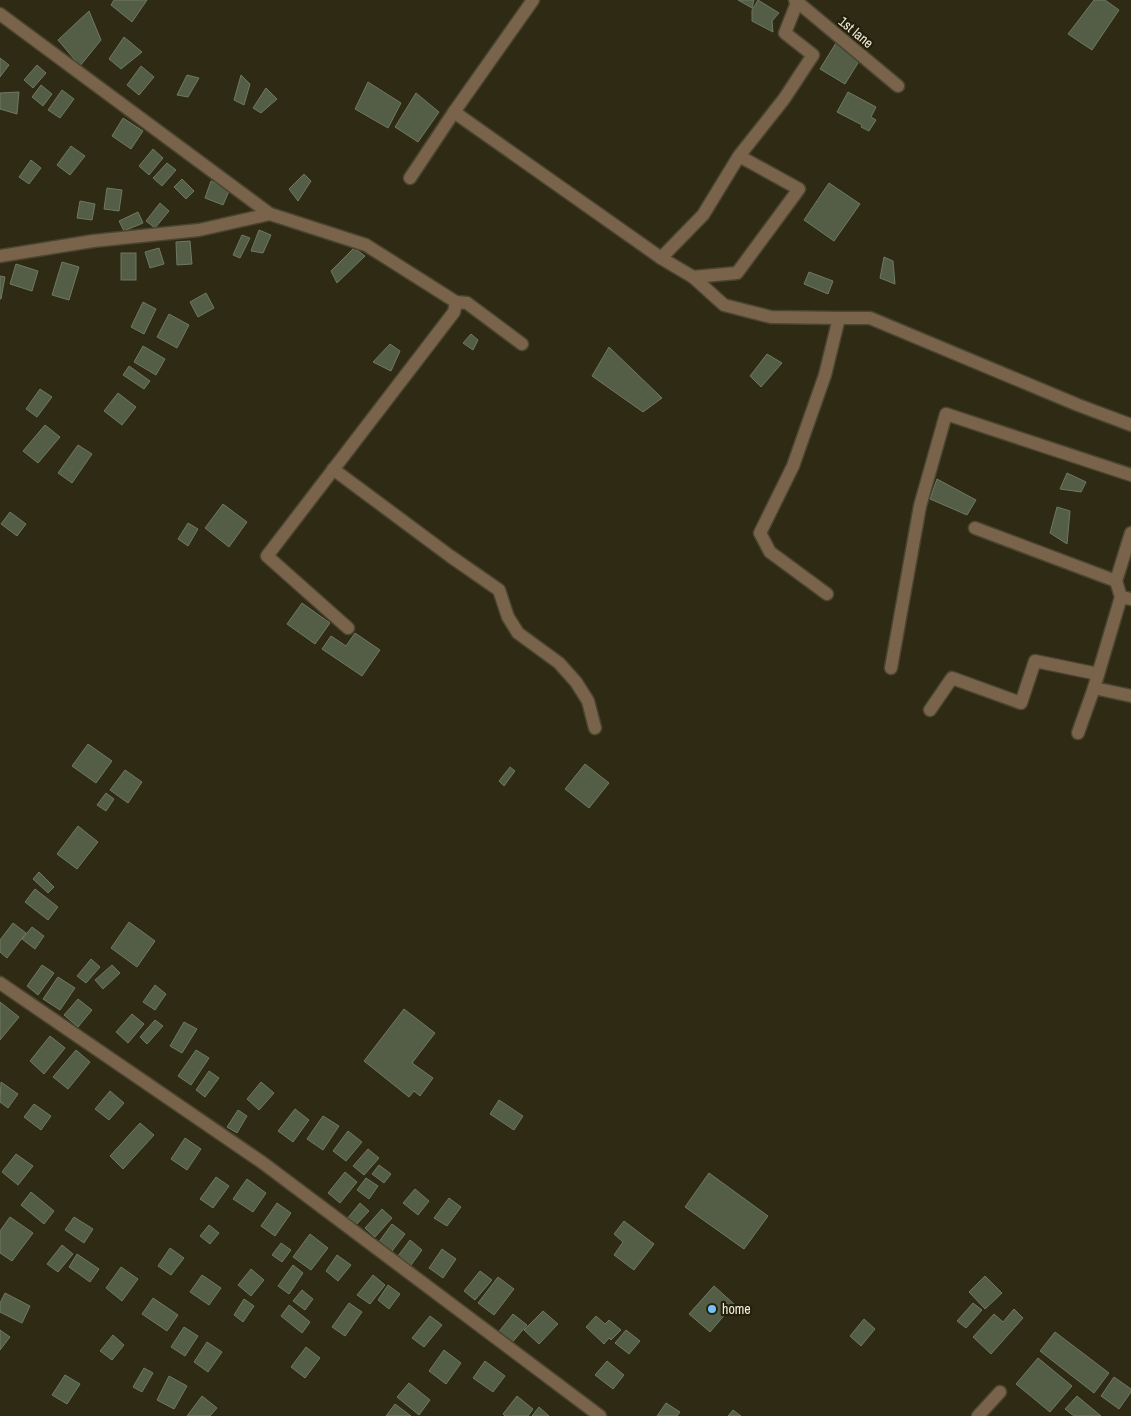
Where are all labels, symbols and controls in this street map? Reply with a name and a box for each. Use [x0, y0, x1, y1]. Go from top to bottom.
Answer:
street label: 1st lane [835, 12, 877, 52]
place label: home [722, 1300, 751, 1318]
marker: home [706, 1303, 718, 1315]

